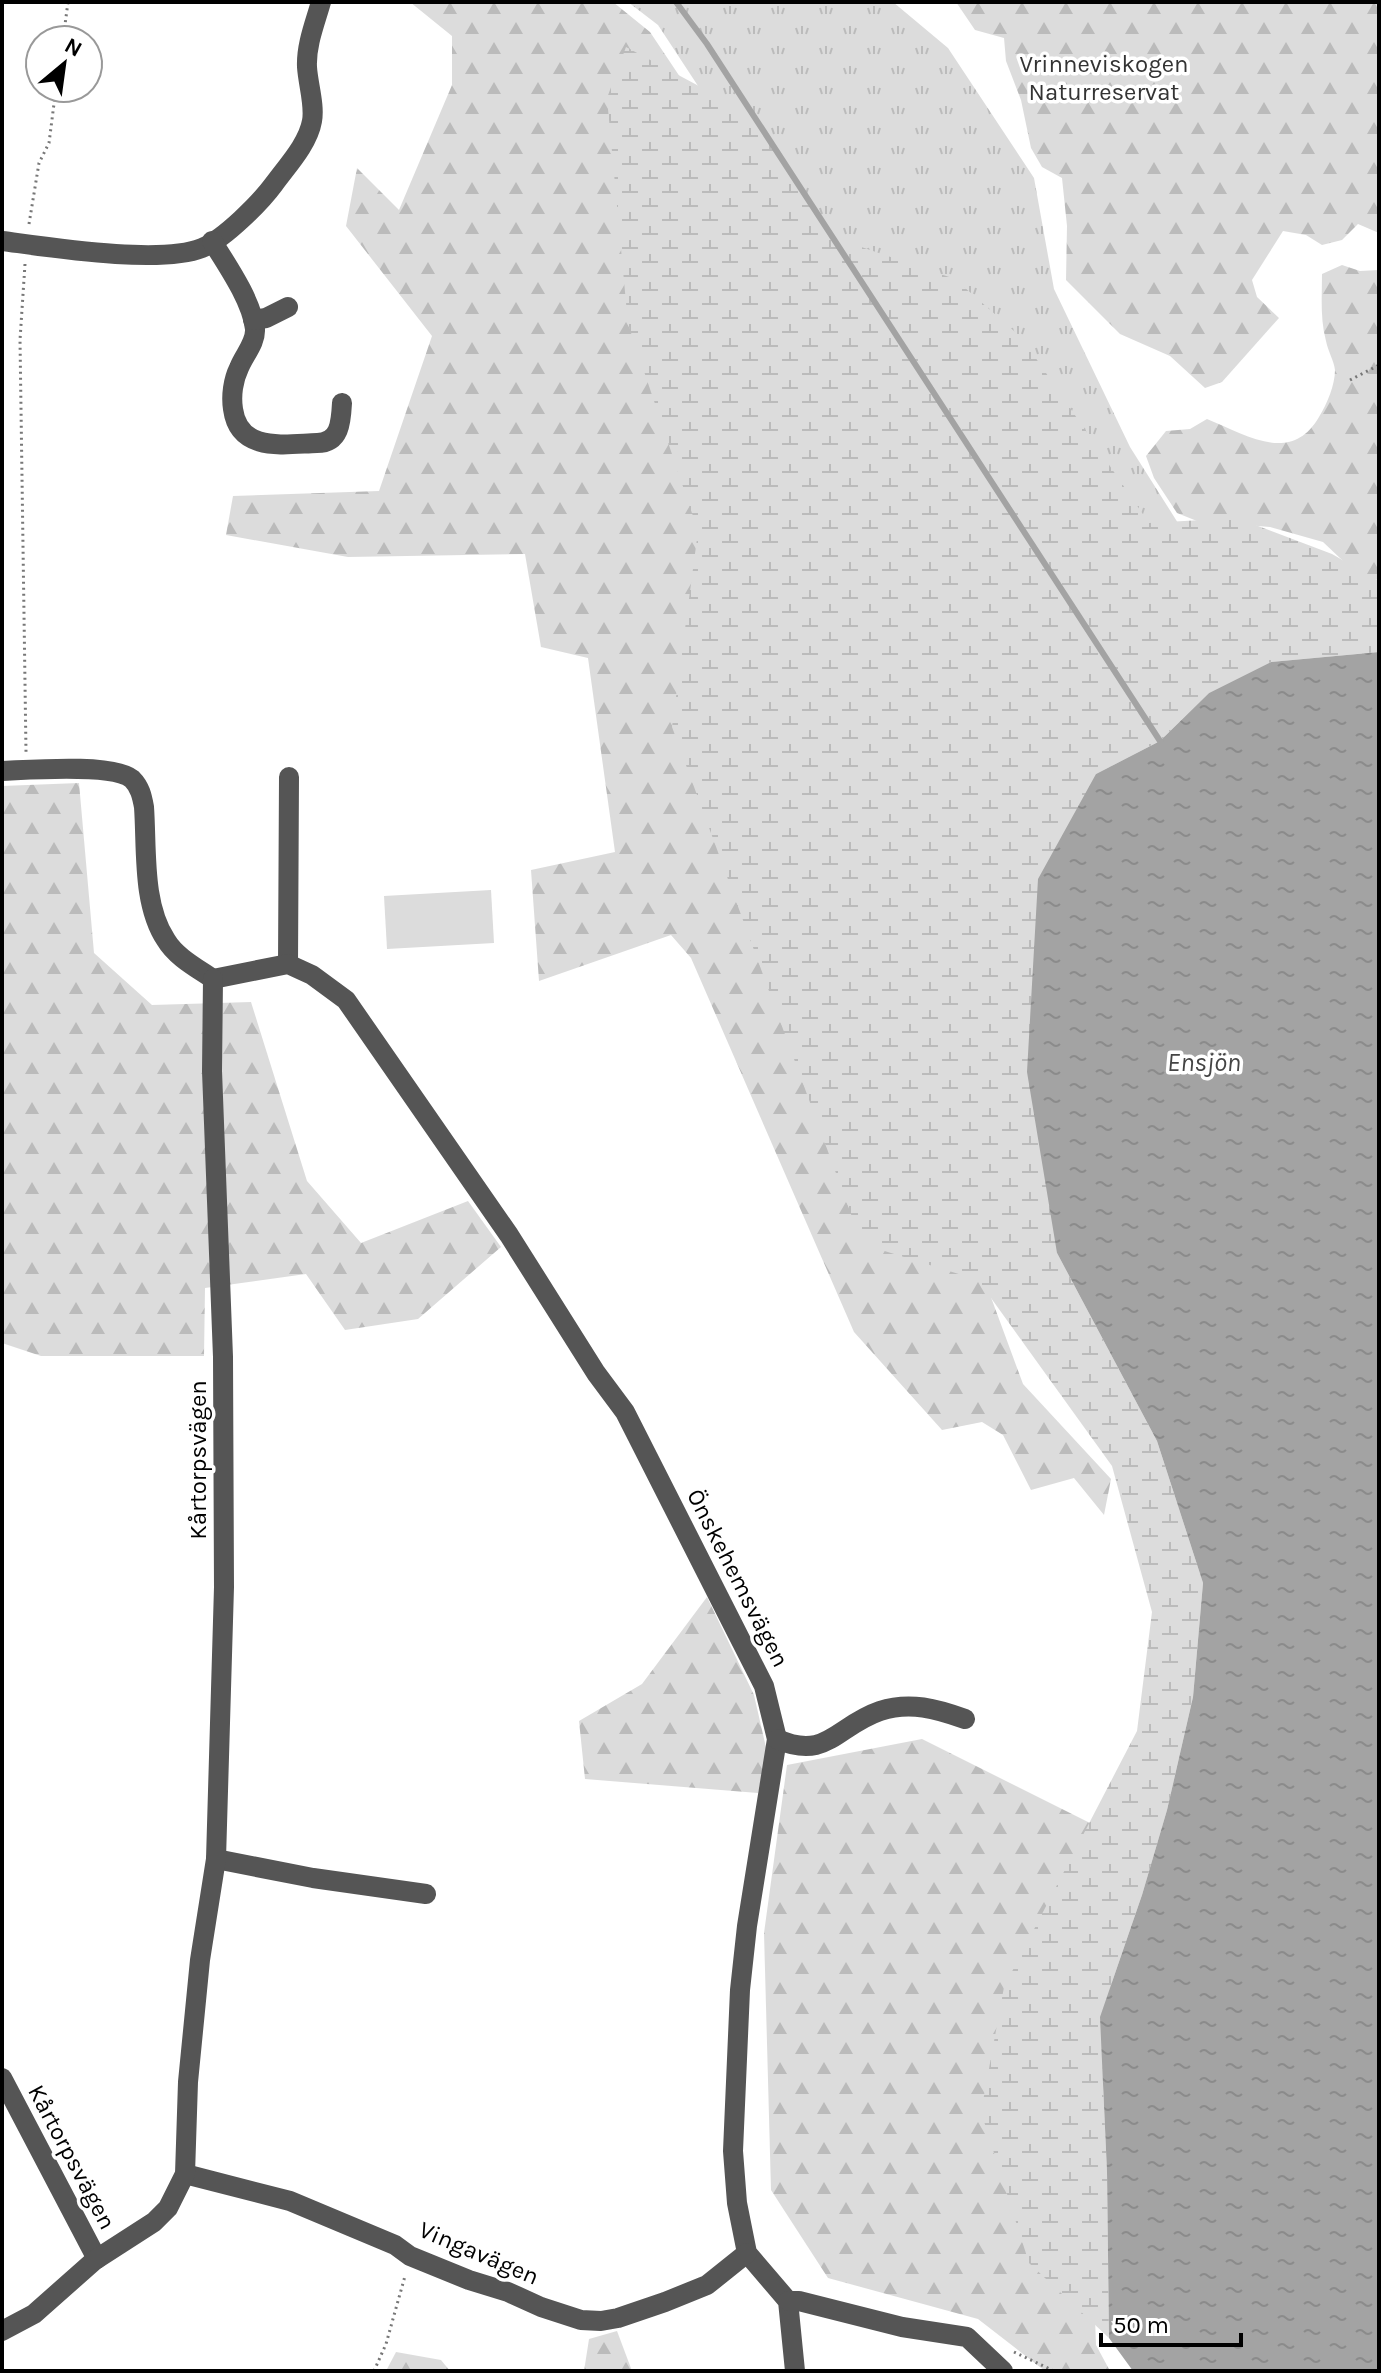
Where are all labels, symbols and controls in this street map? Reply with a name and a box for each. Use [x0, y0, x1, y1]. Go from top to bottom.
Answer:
north arrow [24, 24, 104, 104]
text: N [60, 32, 86, 63]
park label: Vrinneviskogen Naturreservat [1019, 50, 1189, 106]
water label: Ensjön [1167, 1047, 1241, 1078]
street label: Kårtorpsvägen [184, 1380, 212, 1540]
street label: Önskehemsvägen [681, 1484, 795, 1672]
street label: Kårtorpsvägen [22, 2080, 122, 2234]
street label: Vingavägen [415, 2215, 543, 2291]
scale bar [1101, 2297, 1241, 2347]
text: 50 m [1113, 2311, 1169, 2339]

